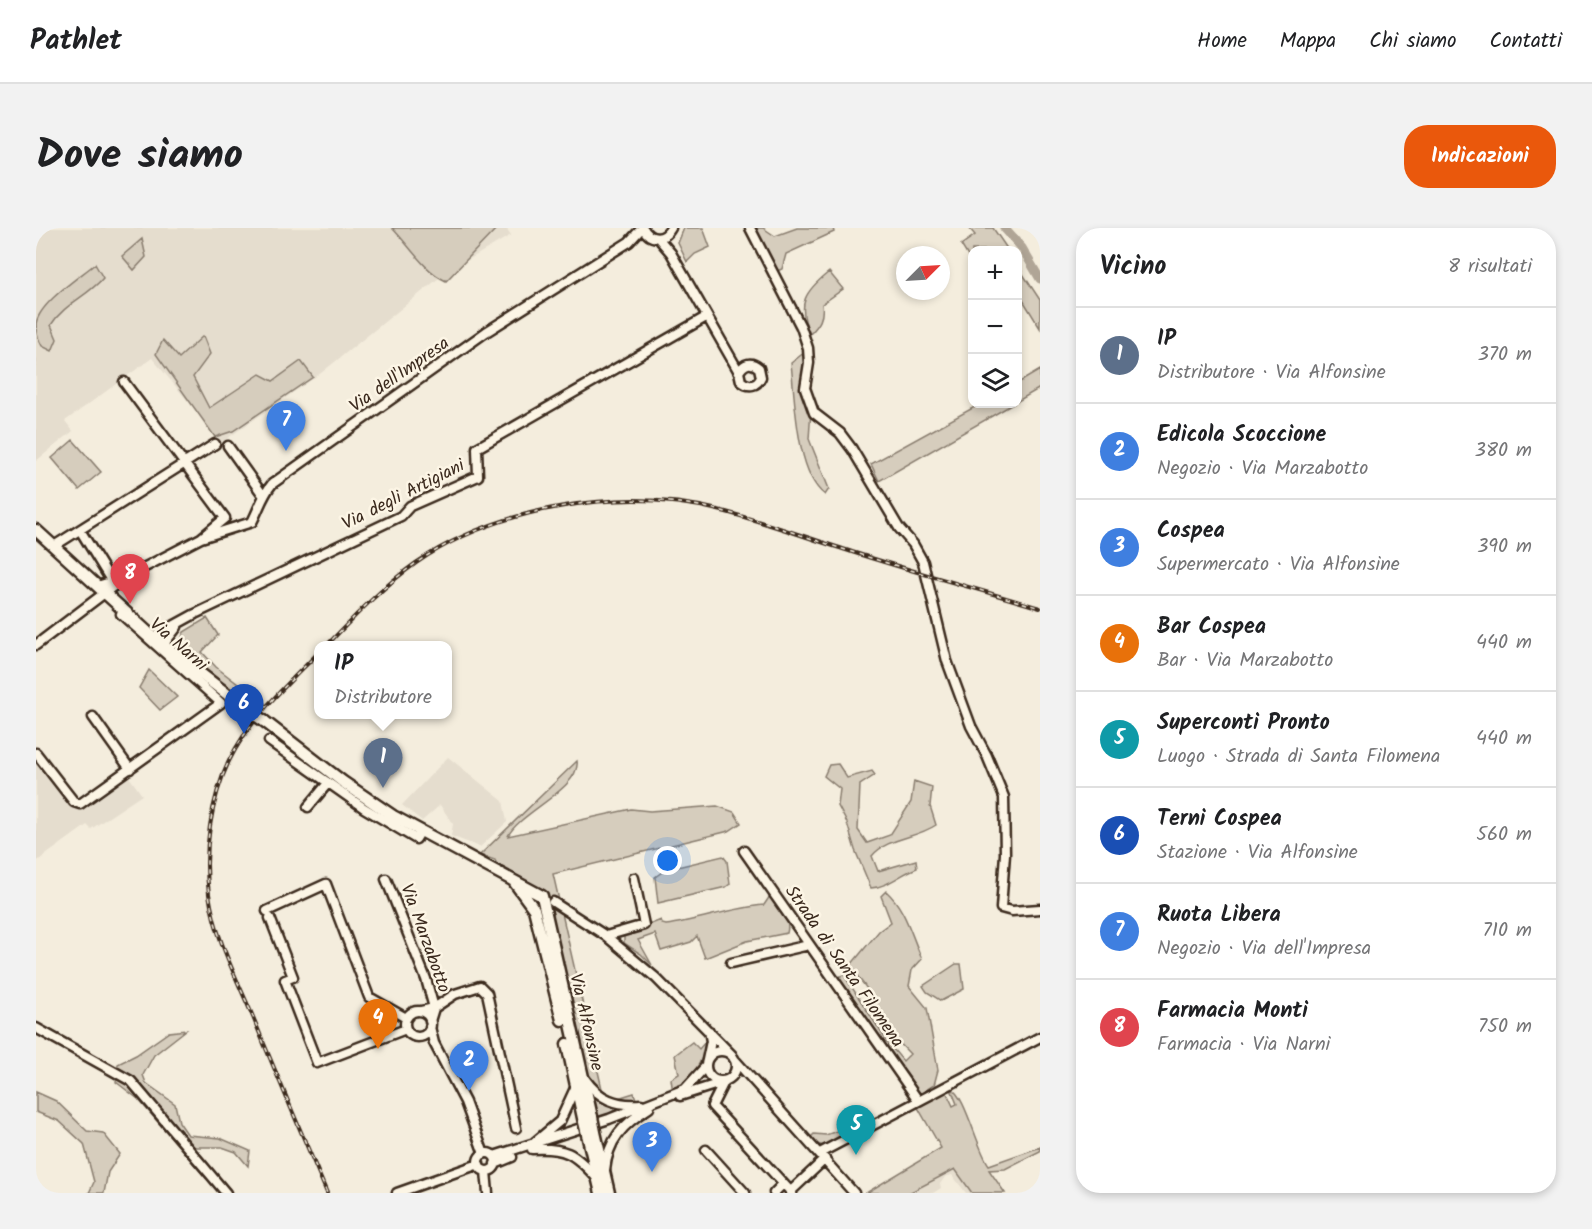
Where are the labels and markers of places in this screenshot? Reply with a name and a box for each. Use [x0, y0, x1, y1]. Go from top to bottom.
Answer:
pin: 7 [266, 402, 306, 451]
pin: 8 [110, 554, 149, 604]
pin: 6 [224, 684, 264, 734]
pin: 1 [364, 738, 402, 788]
pin: 4 [358, 1000, 398, 1049]
pin: 2 [450, 1042, 488, 1091]
pin: 5 [836, 1106, 876, 1155]
pin: 3 [632, 1122, 672, 1172]

